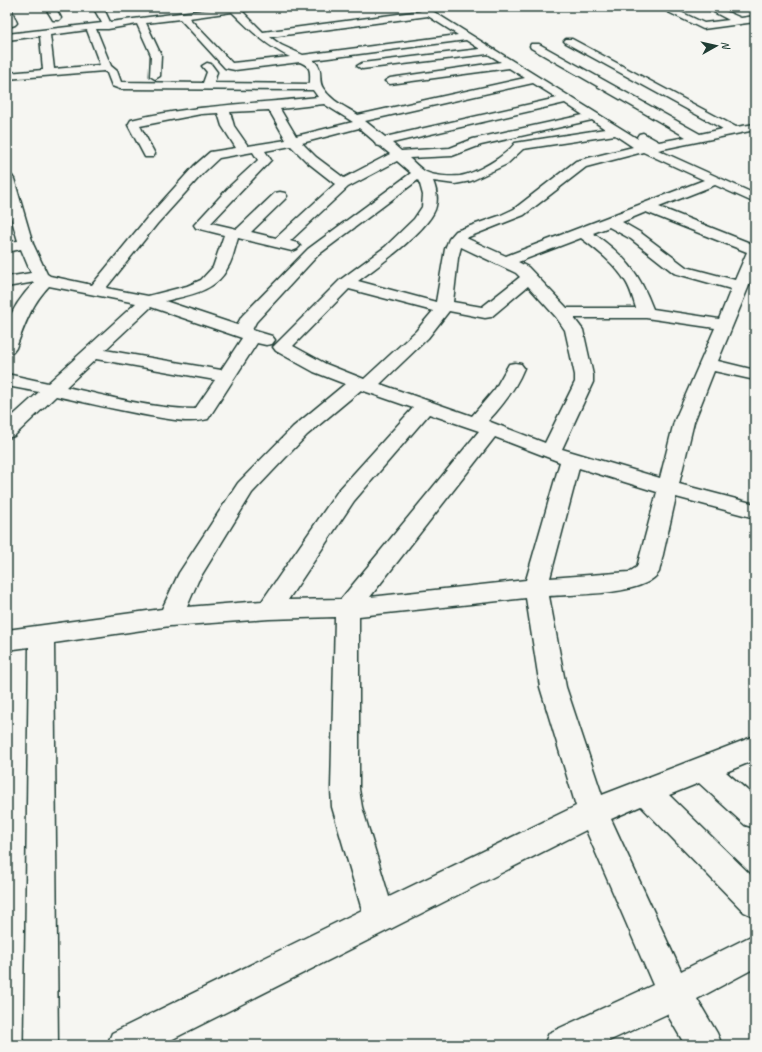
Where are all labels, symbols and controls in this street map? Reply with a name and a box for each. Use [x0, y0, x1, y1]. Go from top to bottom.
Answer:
north arrow [696, 26, 736, 66]
text: N [718, 40, 734, 51]

